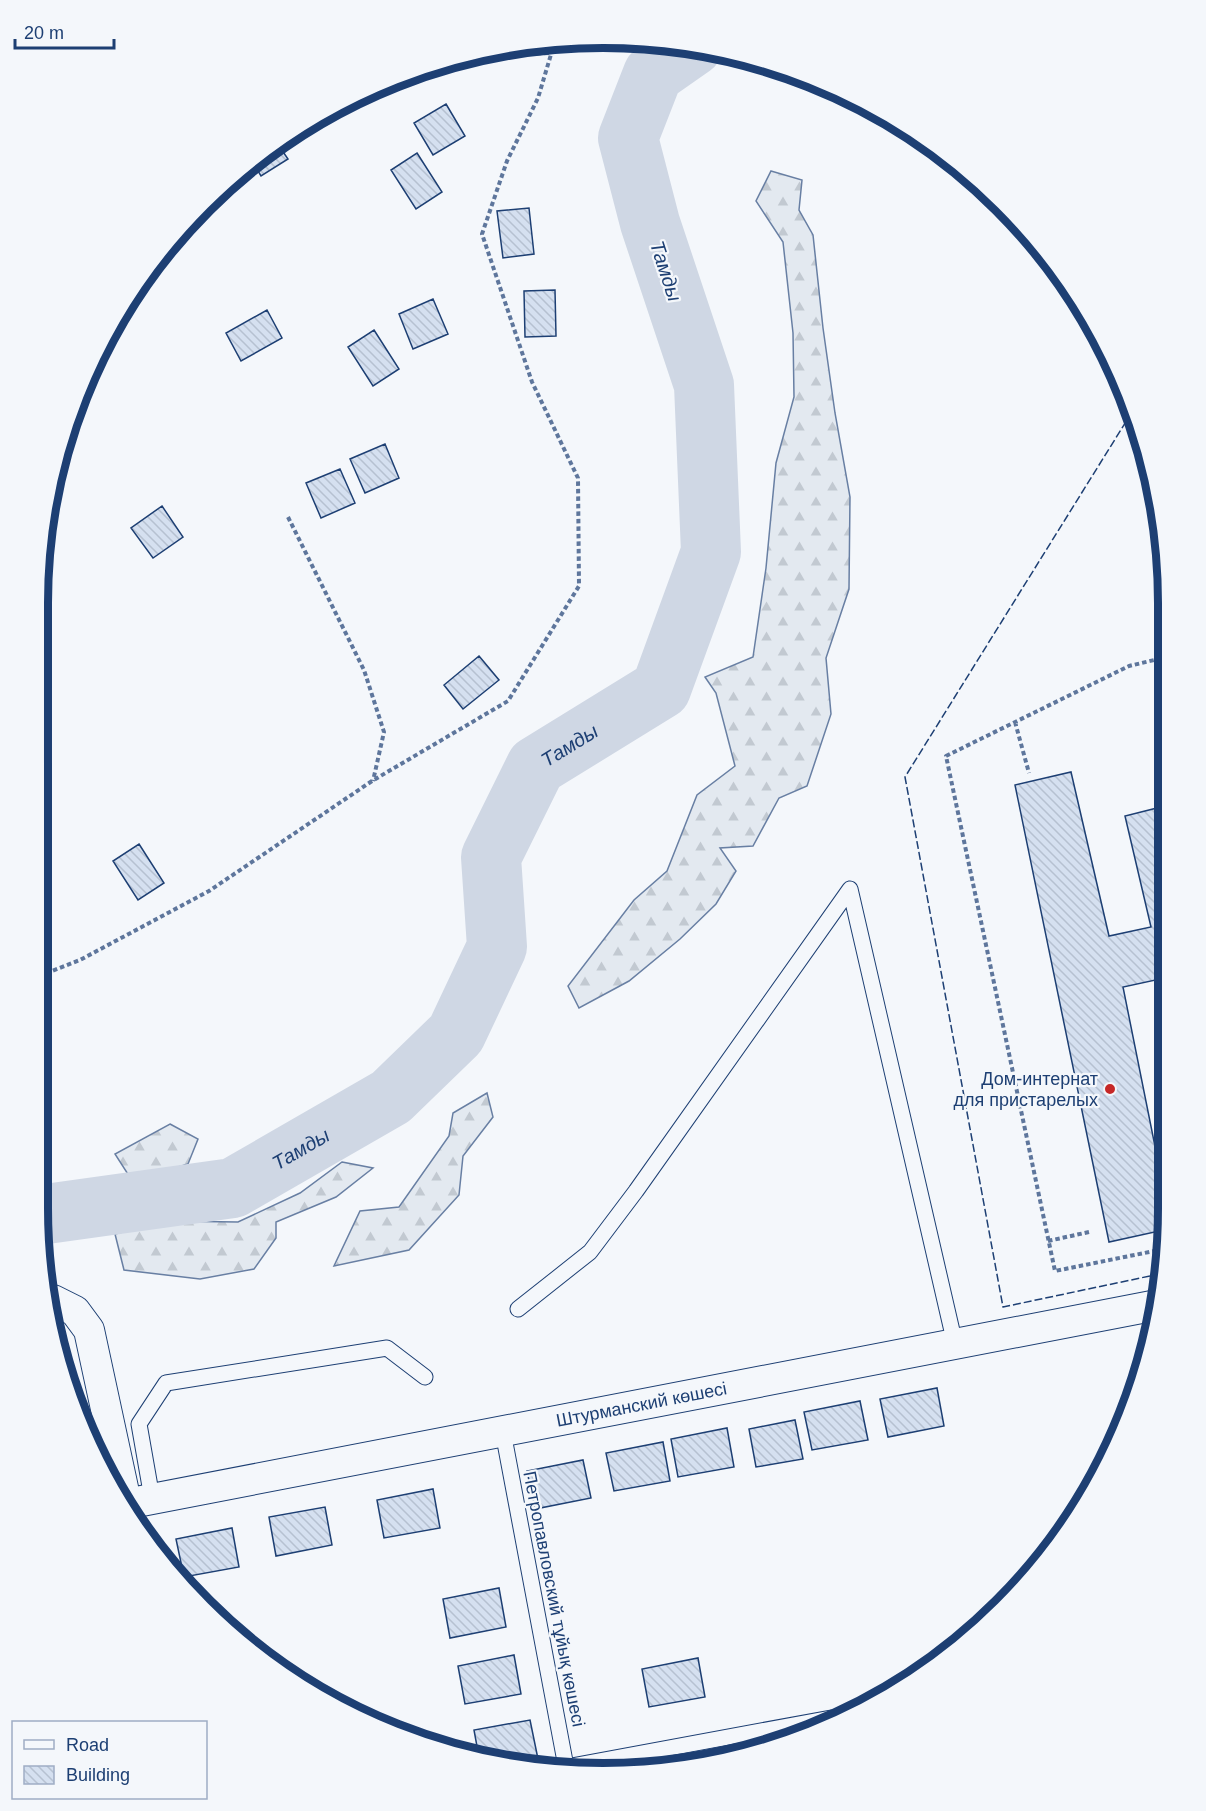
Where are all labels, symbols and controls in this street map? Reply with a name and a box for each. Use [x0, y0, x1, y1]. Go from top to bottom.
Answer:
scale bar [15, 12, 114, 50]
text: 20 m [24, 23, 64, 43]
water label: Тамды [646, 238, 686, 304]
water label: Тамды [537, 719, 602, 771]
place label: Дом-интернат для пристарелых [954, 1069, 1098, 1110]
marker: Дом-интернат для пристарелых [1103, 1082, 1117, 1096]
water label: Тамды [268, 1124, 333, 1174]
street label: Штурманский көшесі [554, 1378, 729, 1431]
street label: Петропавловский тұйық көшесі [519, 1469, 589, 1729]
legend [12, 1721, 207, 1799]
text: Road [66, 1735, 109, 1755]
text: Building [66, 1765, 130, 1785]

